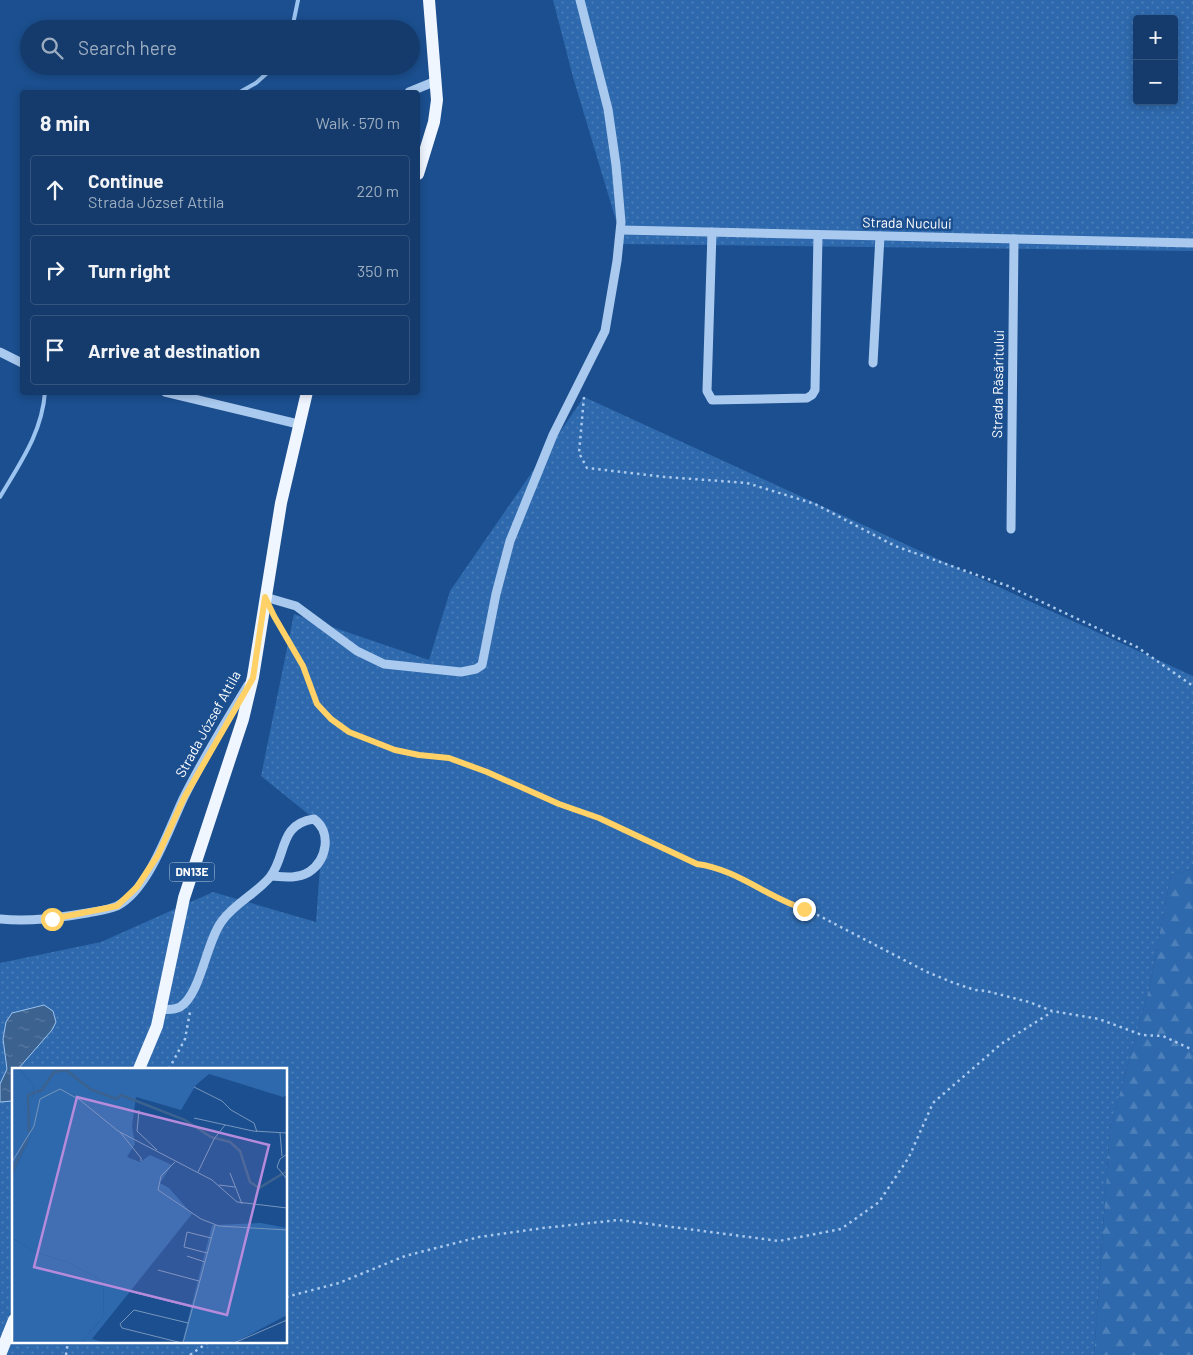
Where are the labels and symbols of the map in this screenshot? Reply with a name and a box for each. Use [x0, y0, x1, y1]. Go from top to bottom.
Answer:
street label: Strada Nucului [862, 213, 952, 232]
street label: Strada Răsăritului [988, 330, 1007, 438]
street label: Strada József Attila [171, 667, 244, 780]
road number: DN13E [170, 862, 214, 882]
route end [793, 898, 816, 921]
route start [41, 908, 64, 931]
inset map [12, 1068, 288, 1342]

